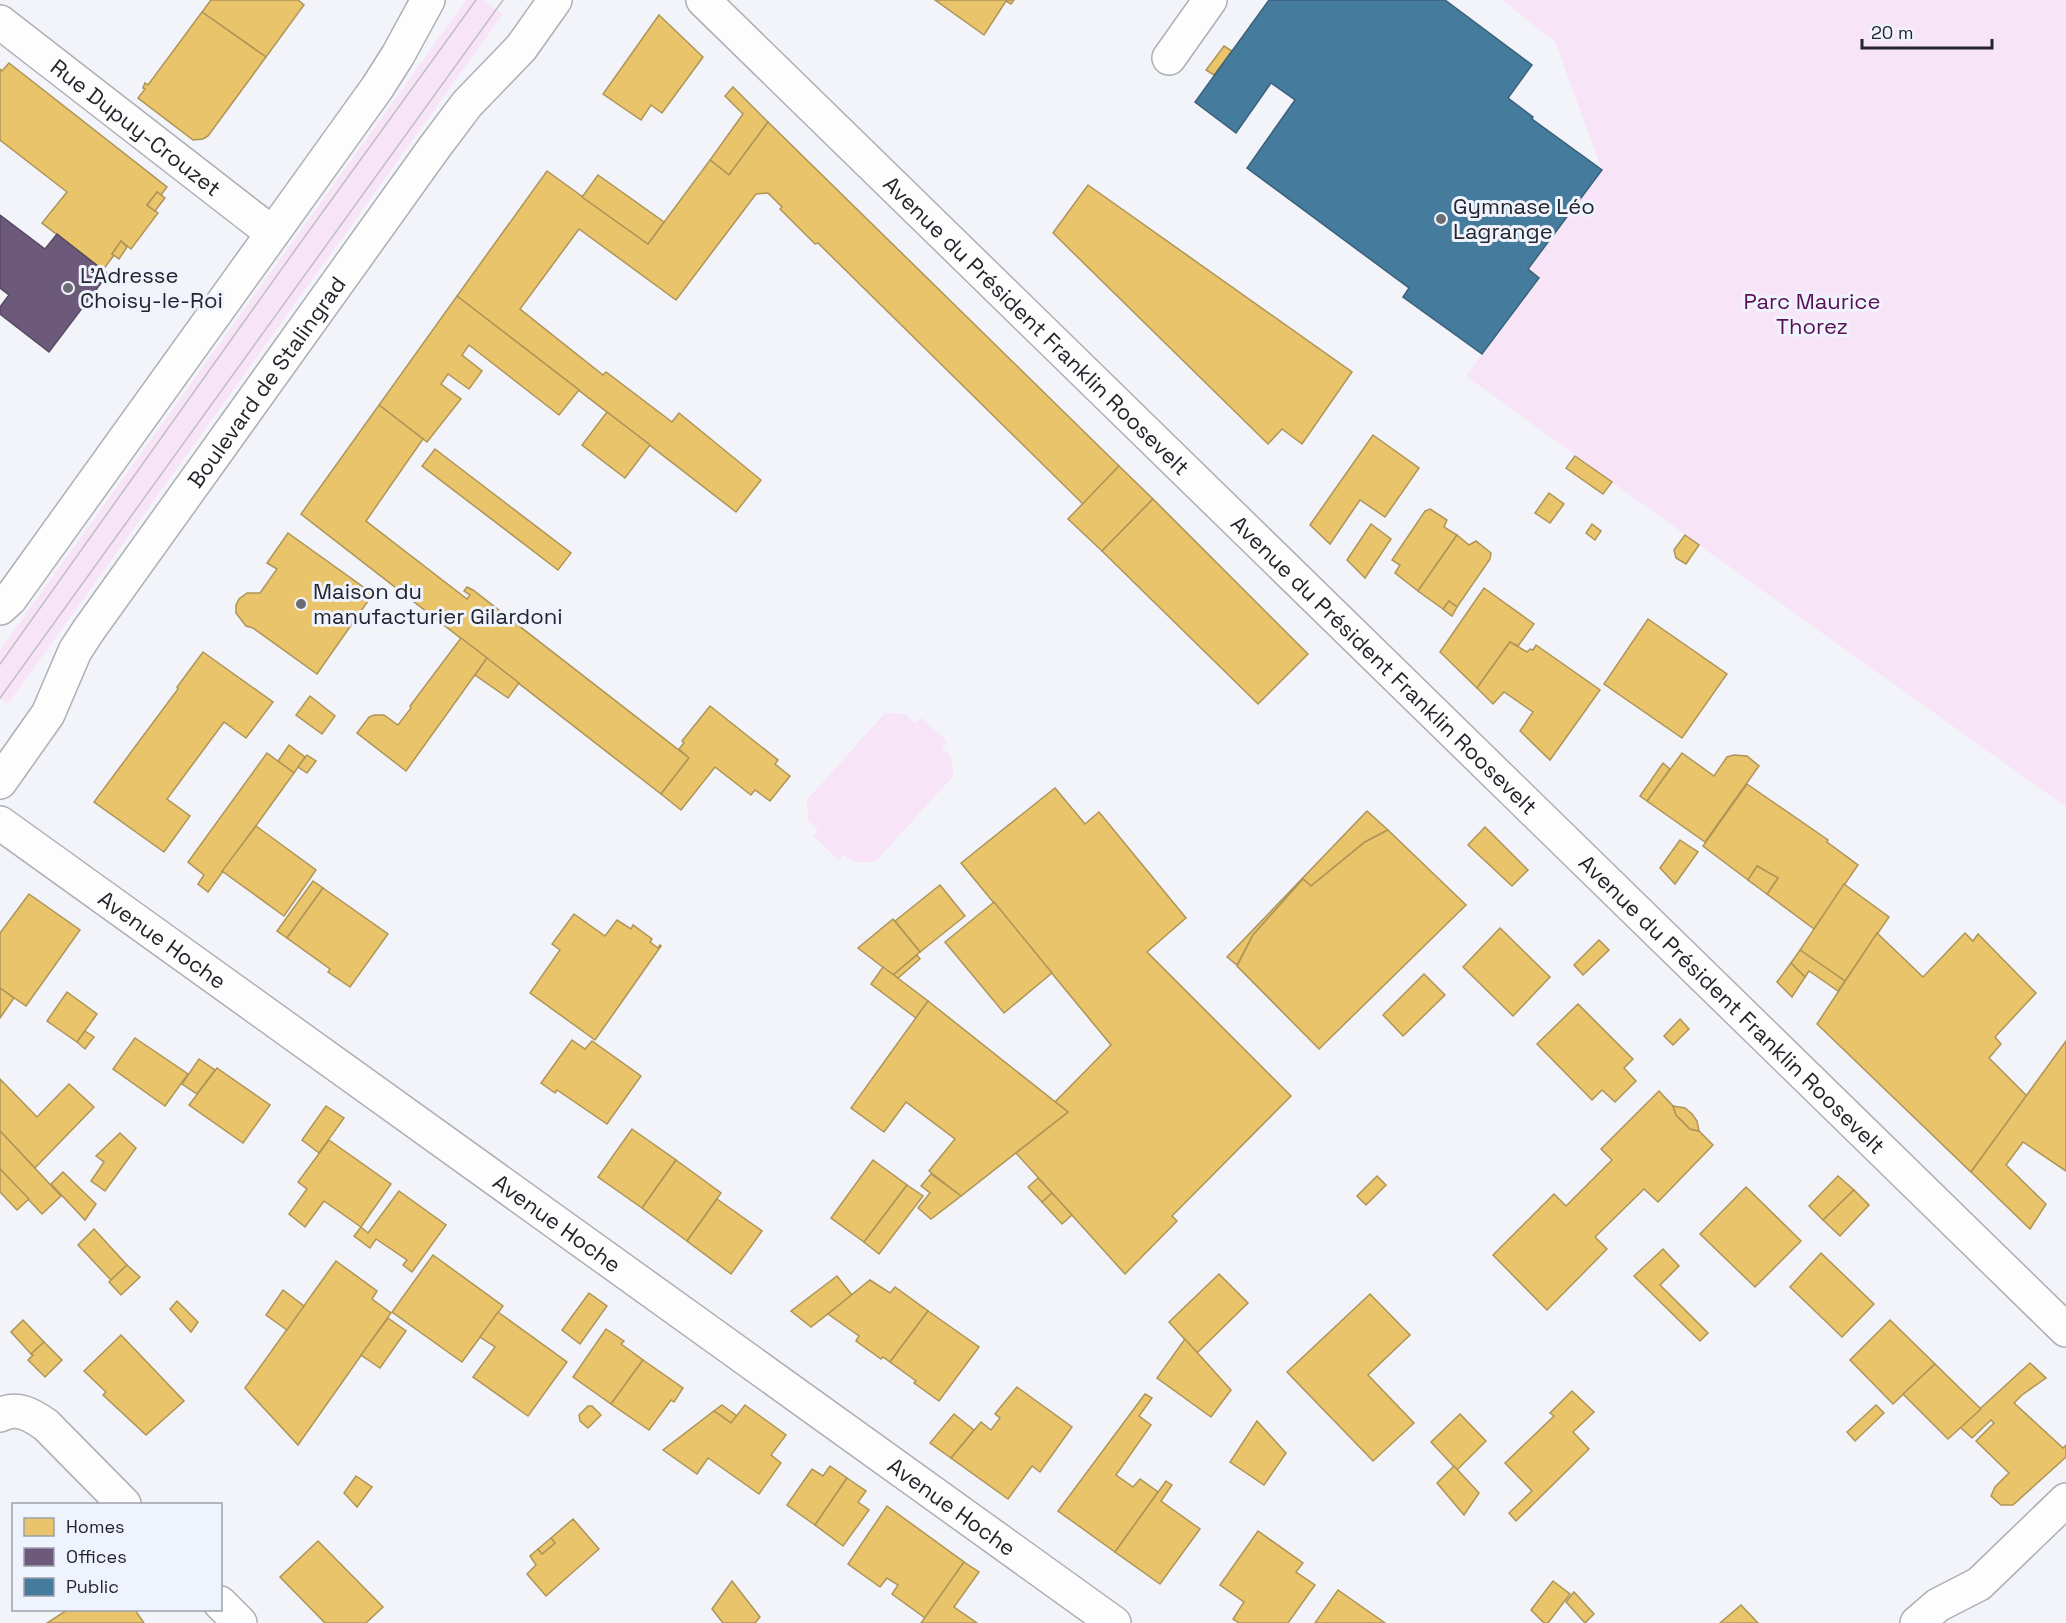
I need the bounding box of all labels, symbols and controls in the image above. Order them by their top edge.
scale bar [1862,12,1992,50]
text: 20 m [1871,21,1914,44]
street label: Rue Dupuy-Crouzet [45,53,227,202]
street label: Avenue du Président Franklin Roosevelt [878,170,1196,481]
place label: Gymnase Léo Lagrange [1453,192,1595,245]
marker: Gymnase Léo Lagrange [1434,212,1448,226]
place label: L'Adresse Choisy-le-Roi [80,261,223,314]
street label: Boulevard de Stalingrad [181,271,352,493]
marker: L'Adresse Choisy-le-Roi [61,281,75,295]
park label: Parc Maurice Thorez [1743,287,1881,340]
street label: Avenue du Président Franklin Roosevelt [1225,509,1543,821]
place label: Maison du manufacturier Gilardoni [313,577,563,630]
marker: Maison du manufacturier Gilardoni [294,597,308,611]
street label: Avenue du Président Franklin Roosevelt [1573,849,1891,1160]
street label: Avenue Hoche [93,884,232,995]
street label: Avenue Hoche [488,1168,627,1279]
street label: Avenue Hoche [882,1451,1022,1562]
legend [12,1503,222,1611]
text: Homes [66,1515,125,1538]
text: Offices [66,1545,127,1568]
text: Public [66,1575,119,1598]

